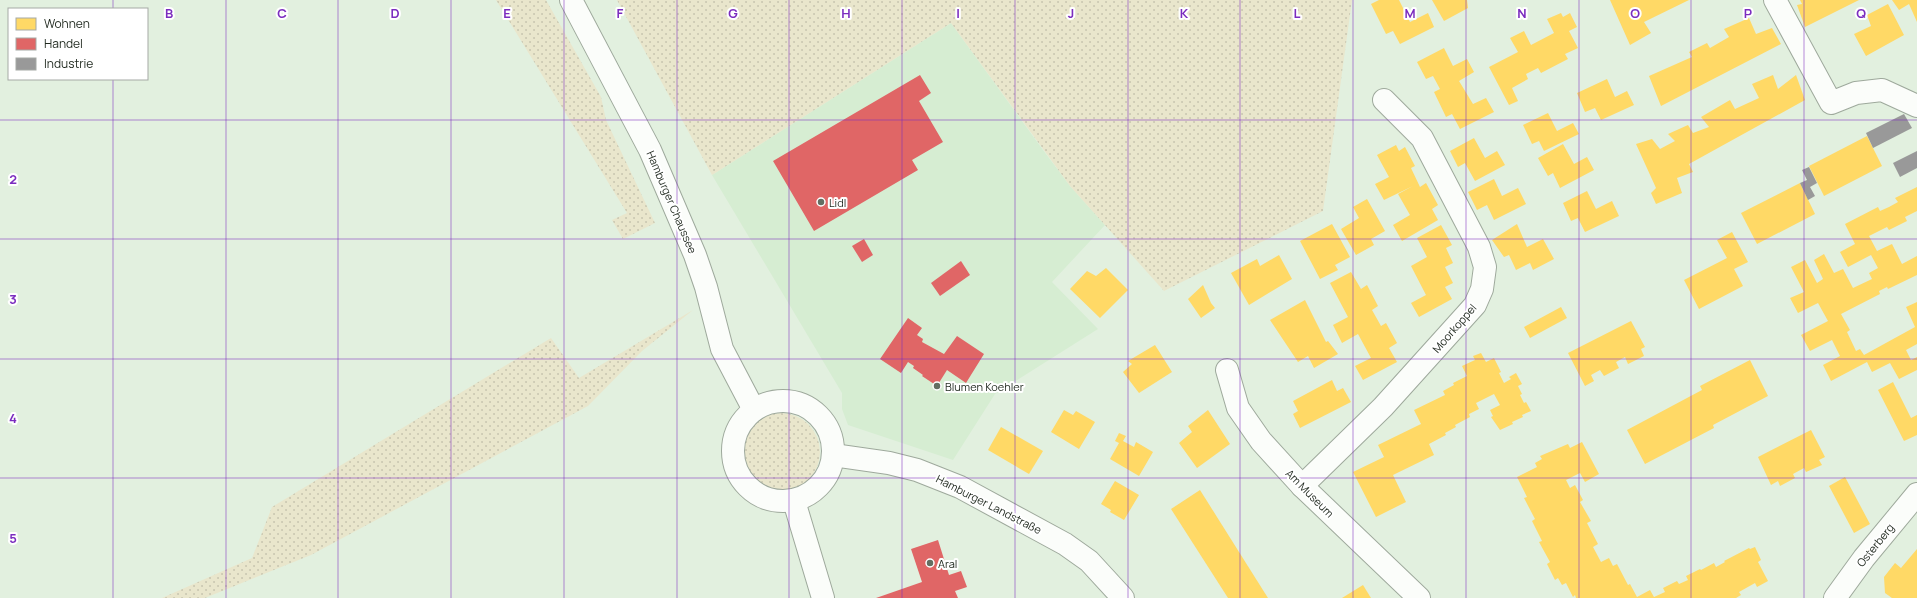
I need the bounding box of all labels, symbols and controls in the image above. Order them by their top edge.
text: B [165,4,173,22]
text: C [277,4,287,22]
text: D [390,4,400,22]
text: E [503,4,511,22]
text: F [617,4,624,22]
text: G [728,4,738,22]
text: H [841,4,851,22]
text: I [956,4,960,22]
text: J [1068,4,1074,22]
text: K [1180,4,1189,22]
text: L [1294,4,1301,22]
text: M [1404,4,1416,22]
text: N [1517,4,1527,22]
text: O [1630,4,1640,22]
text: P [1744,4,1752,22]
text: Q [1856,4,1866,22]
legend [8,8,148,80]
text: Wohnen [44,15,90,32]
text: Handel [44,35,83,52]
text: Industrie [44,55,93,72]
street label: Hamburger Chaussee [644,148,701,256]
text: 2 [9,170,17,188]
place label: Lidl [829,195,846,210]
marker: Lidl [816,197,826,207]
text: 3 [9,290,17,308]
street label: Moorkoppel [1429,300,1479,356]
place label: Blumen Koehler [945,379,1024,394]
marker: Blumen Koehler [932,381,942,391]
text: 4 [9,409,17,427]
street label: Am Museum [1283,466,1337,520]
street label: Hamburger Landstraße [934,471,1045,537]
street label: Osterberg [1853,520,1897,570]
text: 5 [9,529,17,547]
place label: Aral [938,556,957,571]
marker: Aral [925,558,935,568]

